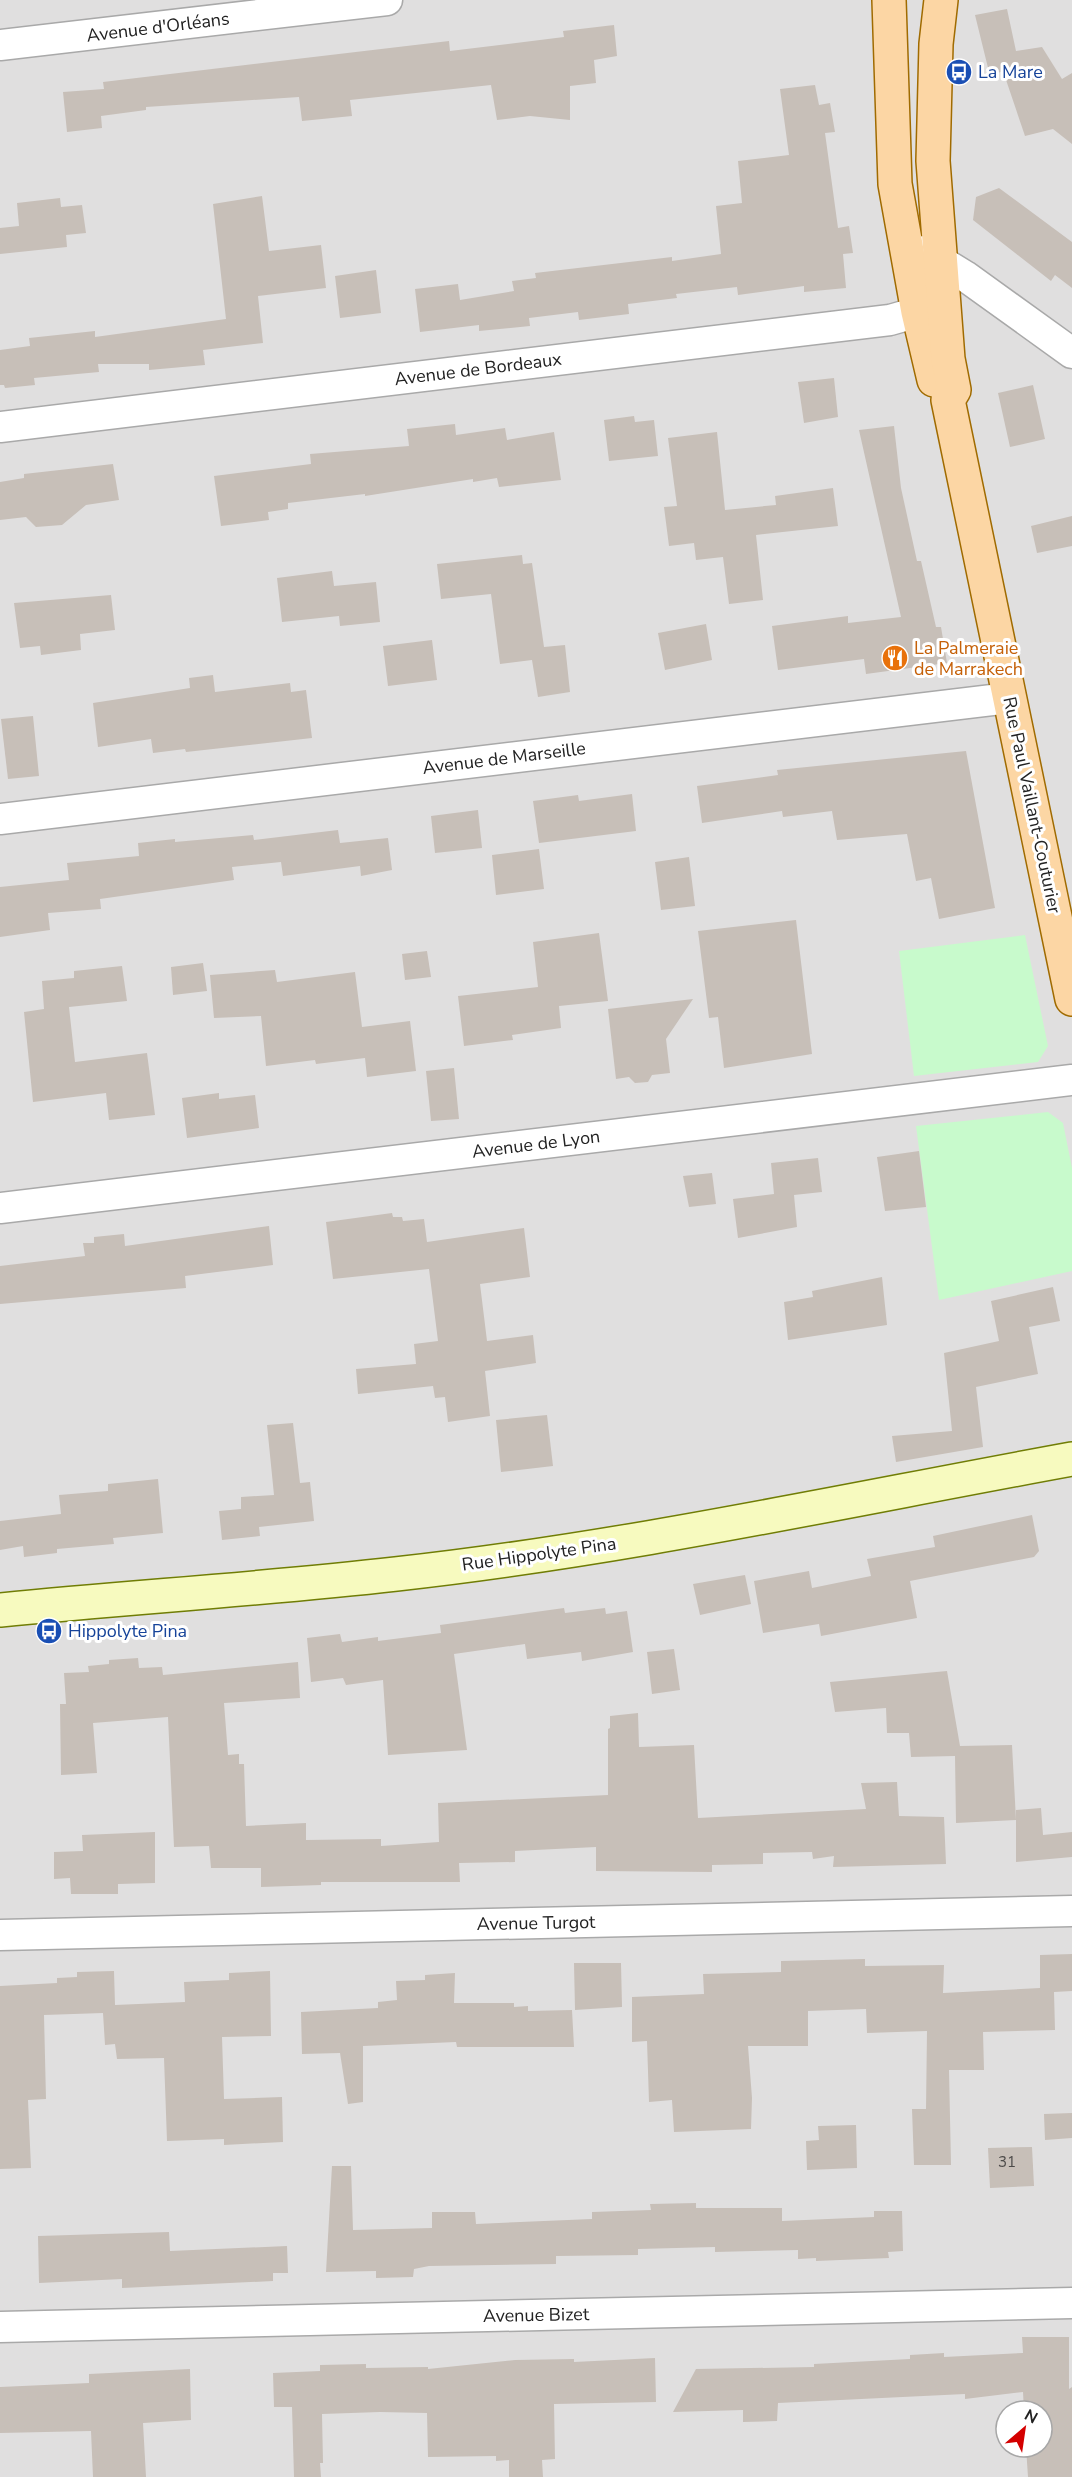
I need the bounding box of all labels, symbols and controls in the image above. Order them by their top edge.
street label: Avenue d'Orléans [85,6,231,48]
bus stop icon: La Mare [944,57,974,87]
place label: La Mare [978,60,1043,84]
street label: Avenue de Bordeaux [393,347,563,391]
place label: La Palmeraie de Marrakech [914,636,1023,681]
restaurant icon: La Palmeraie de Marrakech [880,643,910,673]
street label: Rue Paul Vaillant-Couturier [997,695,1067,916]
street label: Avenue de Marseille [421,736,587,780]
street label: Avenue de Lyon [471,1124,601,1164]
street label: Rue Hippolyte Pina [460,1531,618,1577]
bus stop icon: Hippolyte Pina [34,1616,64,1646]
place label: Hippolyte Pina [68,1619,187,1643]
street label: Avenue Turgot [476,1910,596,1936]
house number: 31 [998,2152,1016,2172]
street label: Avenue Bizet [483,2302,590,2328]
north arrow [994,2399,1054,2459]
text: N [1020,2404,1041,2429]

